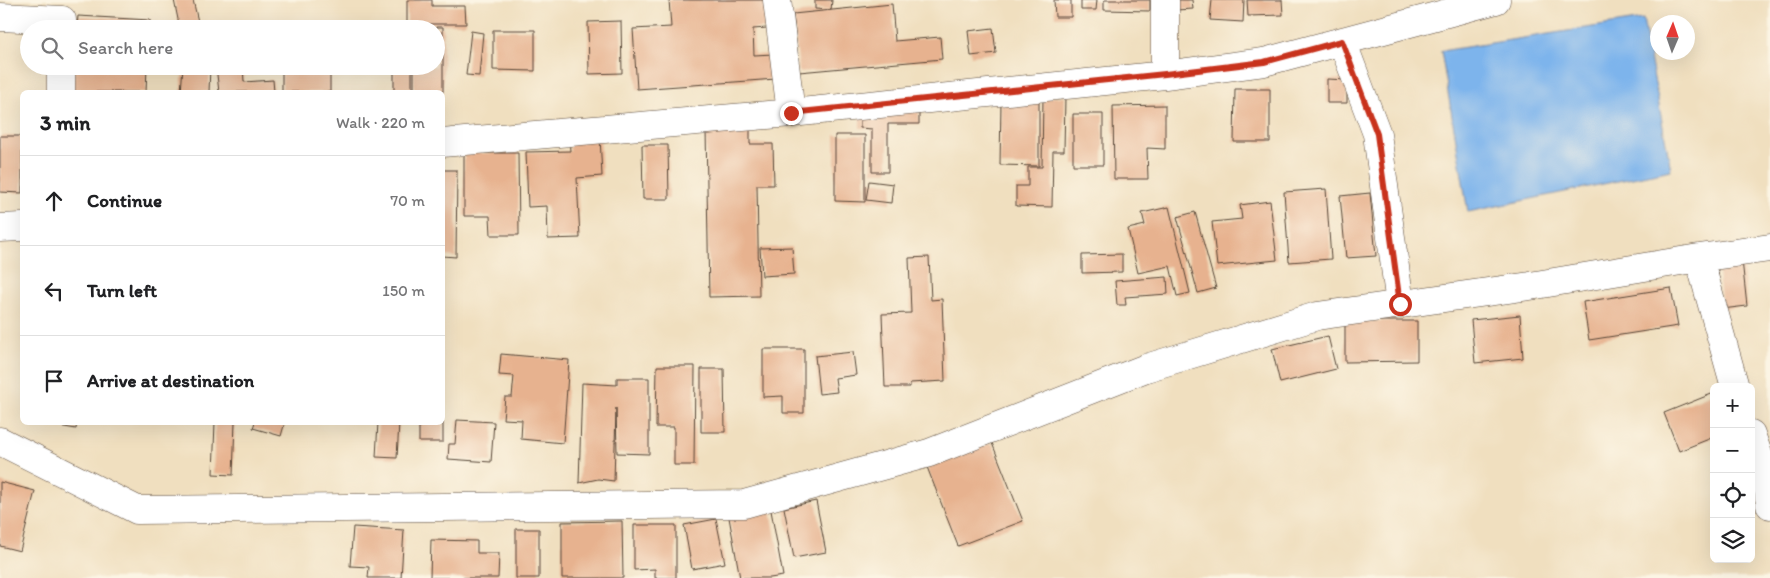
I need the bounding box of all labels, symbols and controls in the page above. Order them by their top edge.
north arrow [1650,15,1695,60]
search box [20,20,445,75]
icon: search [38,34,66,62]
text: Search here [78,36,173,59]
route end [780,102,803,125]
text: 3 min [40,110,90,135]
text: Walk · 220 m [336,113,425,132]
icon: ahead [40,187,68,215]
text: Continue [87,189,162,212]
text: 70 m [390,191,425,210]
icon: left [40,277,68,305]
text: Turn left [87,279,157,302]
text: 150 m [382,281,425,300]
route start [1389,293,1412,316]
icon: arrive [40,367,68,395]
text: Arrive at destination [87,369,254,392]
map controls [1710,383,1755,563]
button: + [1710,383,1755,428]
button: − [1710,428,1755,473]
button: locate [1710,473,1755,518]
button: layers [1710,518,1755,563]

